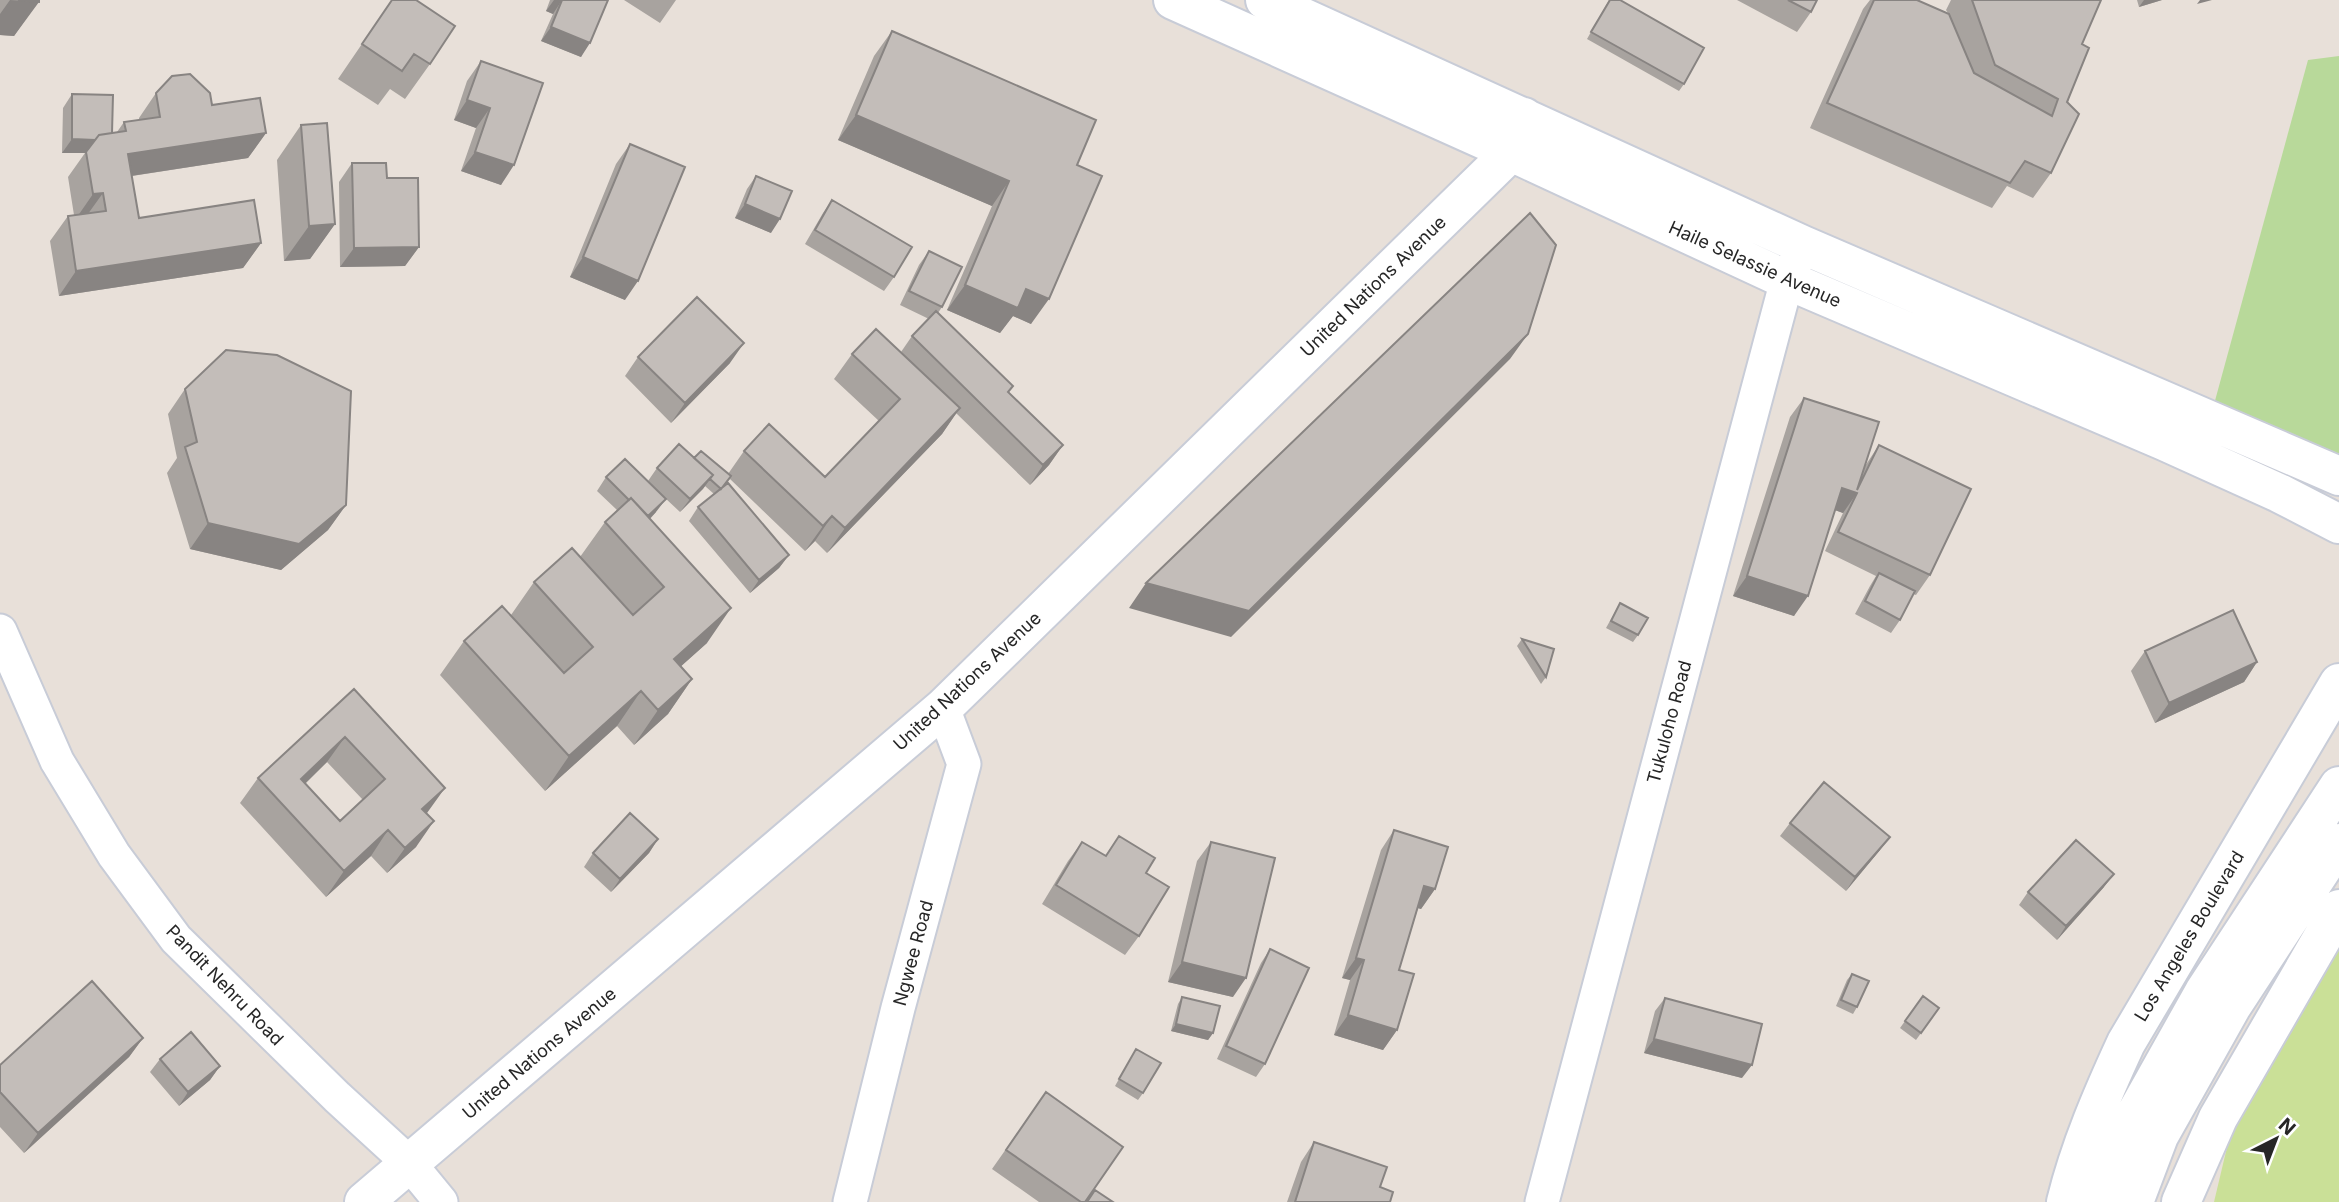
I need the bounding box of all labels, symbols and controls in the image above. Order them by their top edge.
street label: United Nations Avenue [1296,211,1450,361]
street label: Haile Selassie Avenue [1666,216,1844,312]
street label: United Nations Avenue [889,607,1045,755]
street label: Tukuloho Road [1642,658,1696,786]
street label: Los Angeles Boulevard [2130,847,2248,1025]
street label: Ngwee Road [889,898,937,1008]
street label: Pandit Nehru Road [162,920,288,1050]
street label: United Nations Avenue [458,983,620,1123]
north arrow [2241,1104,2311,1174]
text: N [2274,1113,2300,1140]

